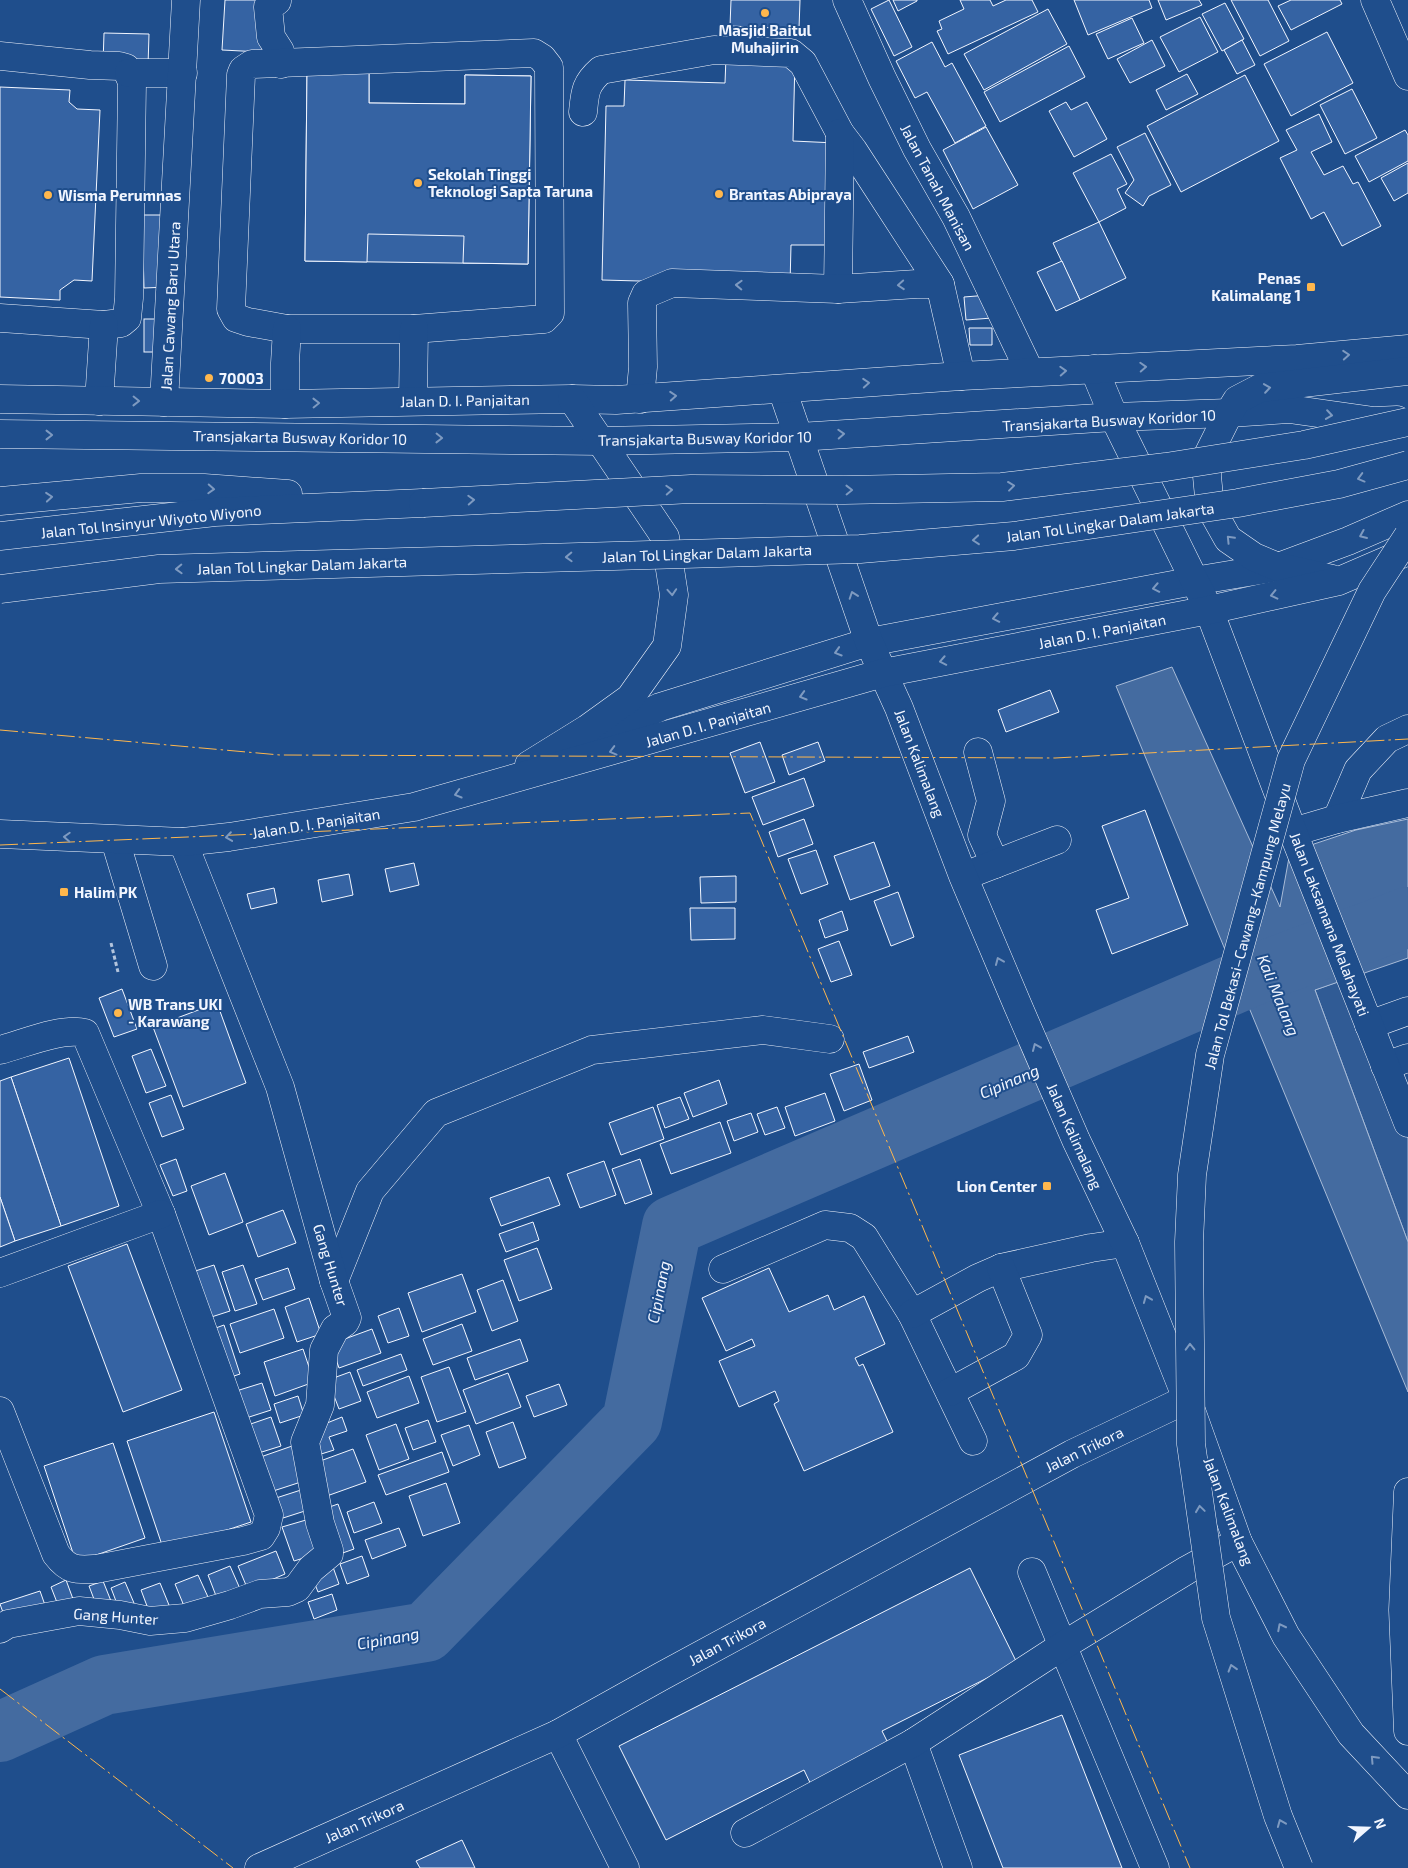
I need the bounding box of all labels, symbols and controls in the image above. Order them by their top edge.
marker: Masjid Baitul Muhajirin [759,7,771,19]
place label: Masjid Baitul Muhajirin [719,21,812,56]
street label: Jalan Tanah Manisan [897,121,979,253]
place label: Sekolah Tinggi Teknologi Sapta Taruna [428,165,593,200]
marker: Sekolah Tinggi Teknologi Sapta Taruna [412,177,424,189]
place label: Brantas Abipraya [729,185,852,204]
place label: Wisma Perumnas [58,186,182,204]
marker: Brantas Abipraya [713,188,725,200]
marker: Wisma Perumnas [42,189,54,201]
street label: Jalan Cawang Baru Utara [157,221,183,391]
place label: Penas Kalimalang 1 [1211,269,1301,304]
one-way arrow [897,279,905,290]
one-way arrow [735,280,743,291]
marker: Penas Kalimalang 1 [1305,281,1317,293]
one-way arrow [1342,350,1350,361]
one-way arrow [1139,361,1147,372]
one-way arrow [1059,365,1067,376]
place label: 70003 [219,369,264,387]
marker: 70003 [203,372,215,384]
one-way arrow [862,377,870,388]
one-way arrow [1264,383,1272,394]
street label: Jalan D. I. Panjaitan [400,390,530,411]
one-way arrow [669,391,677,402]
one-way arrow [132,396,140,406]
one-way arrow [312,398,320,408]
street label: Transjakarta Busway Koridor 10 [1002,405,1216,436]
one-way arrow [1326,409,1334,420]
street label: Transjakarta Busway Koridor 10 [193,426,407,449]
street label: Transjakarta Busway Koridor 10 [598,427,812,450]
one-way arrow [45,429,53,440]
one-way arrow [838,429,846,440]
one-way arrow [435,433,443,444]
one-way arrow [1356,472,1365,483]
one-way arrow [1007,481,1015,492]
one-way arrow [207,483,215,494]
one-way arrow [665,485,673,496]
one-way arrow [845,485,853,495]
one-way arrow [45,491,53,502]
one-way arrow [468,495,476,506]
street label: Jalan Tol Lingkar Dalam Jakarta [1005,498,1215,546]
street label: Jalan Tol Insinyur Wiyoto Wiyono [40,500,262,542]
one-way arrow [1359,528,1368,539]
one-way arrow [972,534,980,545]
one-way arrow [1227,535,1236,544]
street label: Jalan Tol Lingkar Dalam Jakarta [602,540,812,566]
street label: Jalan Tol Lingkar Dalam Jakarta [197,552,407,578]
one-way arrow [565,552,572,562]
one-way arrow [175,563,183,574]
one-way arrow [1152,582,1160,593]
one-way arrow [667,588,678,596]
one-way arrow [1270,589,1278,600]
one-way arrow [848,592,858,600]
street label: Jalan D. I. Panjaitan [1037,610,1168,653]
one-way arrow [992,613,1001,623]
one-way arrow [834,646,842,656]
one-way arrow [939,656,948,666]
one-way arrow [799,691,808,701]
street label: Jalan D. I. Panjaitan [643,697,773,751]
street label: Jalan Kalimalang [891,706,949,820]
one-way arrow [610,746,618,756]
street label: Jalan Tol Bekasi–Cawang–Kampung Melayu [1200,781,1294,1071]
one-way arrow [454,789,462,799]
street label: Jalan D. I. Panjaitan [251,804,382,843]
street label: Jalan Laksamana Malahayati [1287,829,1373,1019]
one-way arrow [225,831,233,842]
one-way arrow [63,832,71,843]
place label: Halim PK [74,883,138,901]
marker: Halim PK [58,886,70,898]
water label: Kali Malang [1254,952,1304,1038]
one-way arrow [994,957,1005,966]
place label: WB Trans UKI - Karawang [128,995,222,1030]
marker: WB Trans UKI - Karawang [112,1007,124,1019]
one-way arrow [1031,1043,1042,1052]
water label: Cipinang [976,1060,1042,1102]
street label: Jalan Kalimalang [1043,1080,1107,1193]
place label: Lion Center [956,1177,1038,1195]
marker: Lion Center [1041,1180,1053,1192]
street label: Gang Hunter [310,1222,352,1308]
water label: Cipinang [643,1259,673,1325]
one-way arrow [1143,1295,1153,1304]
one-way arrow [1185,1343,1195,1350]
street label: Jalan Trikora [1042,1422,1126,1476]
street label: Jalan Kalimalang [1200,1454,1258,1568]
one-way arrow [1195,1505,1206,1513]
street label: Gang Hunter [73,1604,159,1628]
street label: Jalan Trikora [685,1613,769,1669]
water label: Cipinang [355,1623,421,1653]
one-way arrow [1277,1623,1287,1632]
one-way arrow [1227,1664,1237,1673]
one-way arrow [1371,1756,1380,1765]
street label: Jalan Trikora [322,1795,406,1847]
north arrow [1343,1803,1393,1853]
text: N [1371,1816,1390,1831]
one-way arrow [1277,1819,1287,1828]

